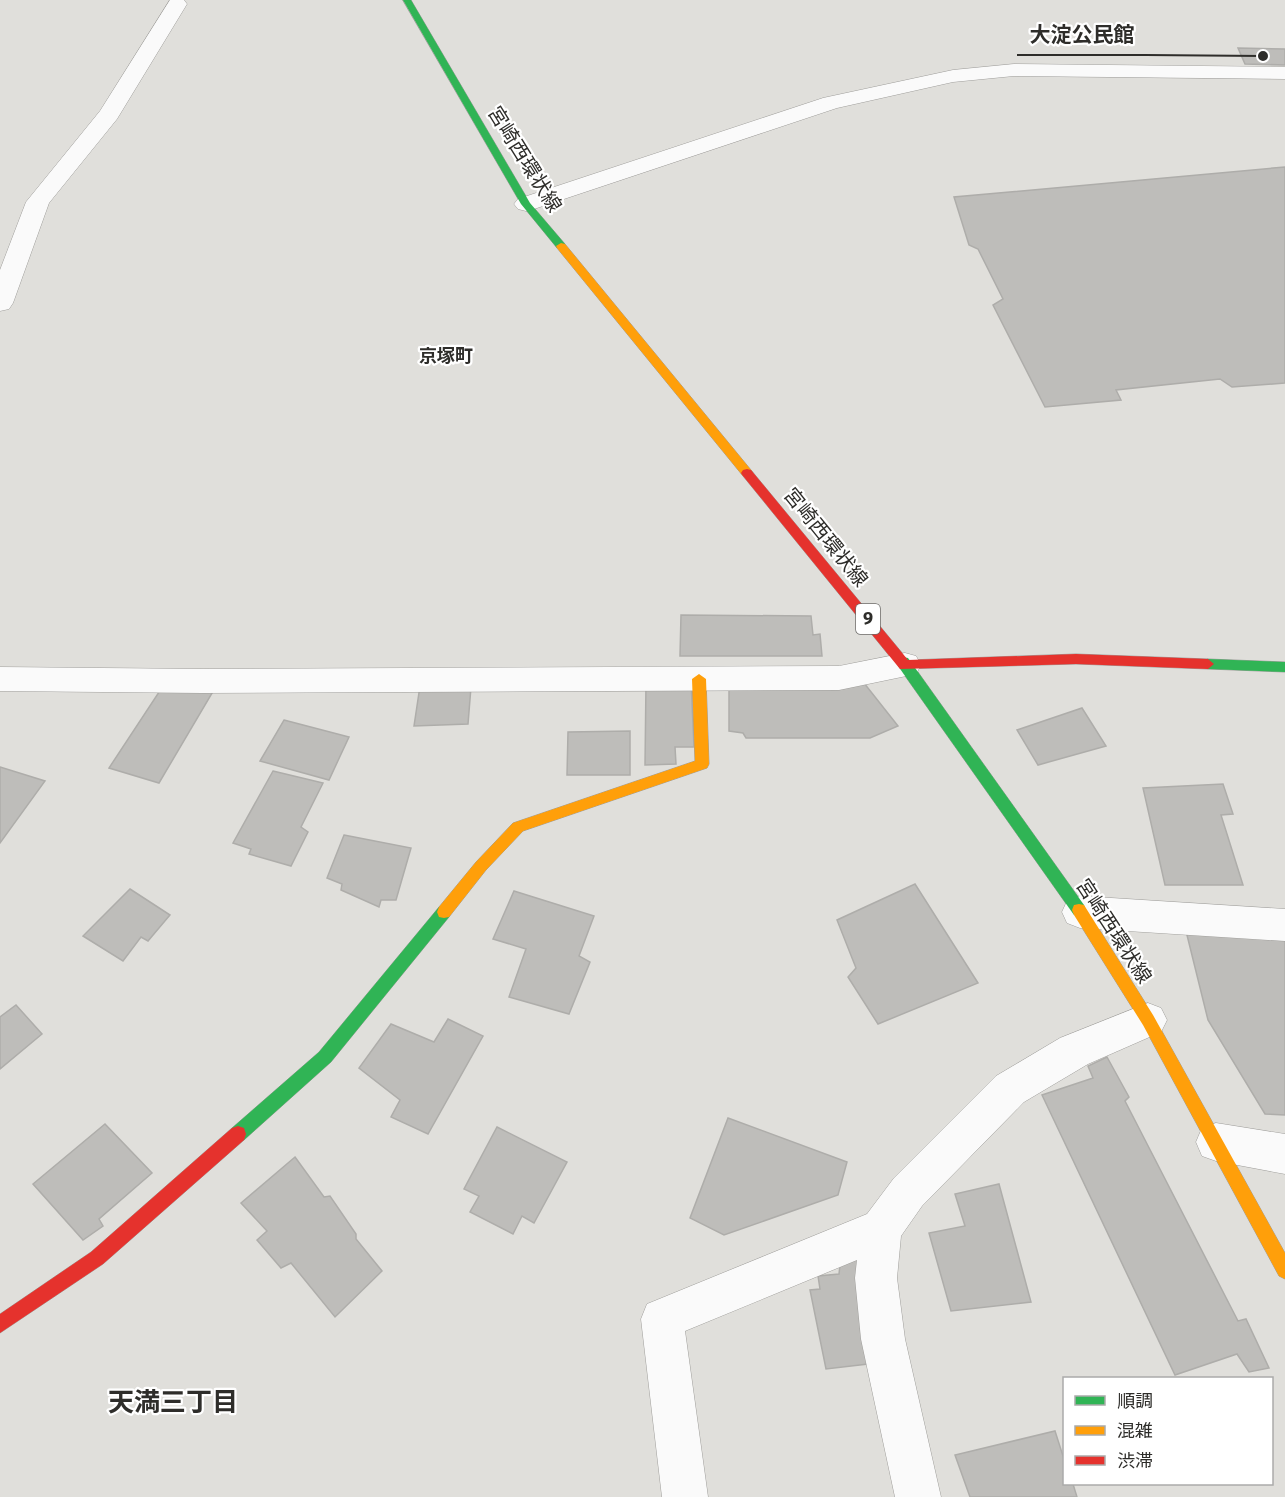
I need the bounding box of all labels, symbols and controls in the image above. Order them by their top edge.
callout: 大淀公民館 [1017,16,1146,55]
text: 大淀公民館 [1030,22,1135,48]
street label: 宮崎西環状線 [483,102,567,216]
district label: 京塚町 [419,345,473,367]
street label: 宮崎西環状線 [779,483,873,591]
road number: 9 [856,604,880,634]
street label: 宮崎西環状線 [1071,874,1157,988]
legend [1063,1377,1273,1485]
district label: 天満三丁目 [108,1387,238,1418]
text: 順調 [1117,1390,1153,1412]
text: 混雑 [1117,1420,1153,1442]
text: 渋滞 [1117,1450,1153,1472]

